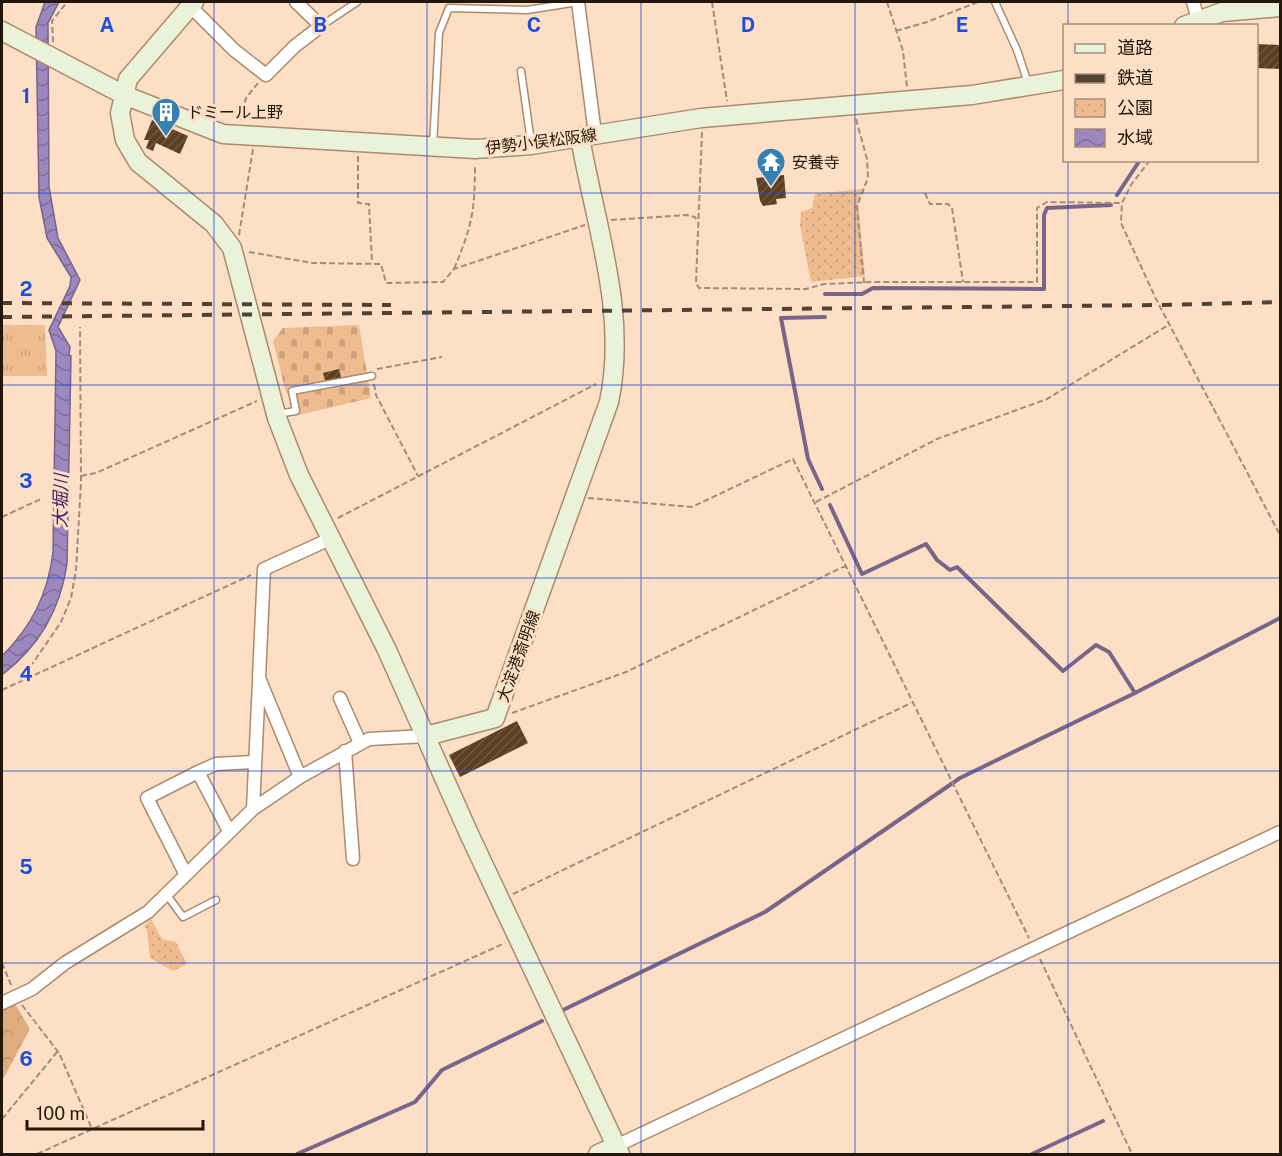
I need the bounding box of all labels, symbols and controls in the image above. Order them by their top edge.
text: A [100,13,114,37]
text: B [313,13,327,37]
text: C [527,13,541,37]
text: D [741,13,755,37]
text: E [956,13,968,37]
legend [1063,24,1258,162]
text: 道路 [1117,37,1153,58]
text: 鉄道 [1117,67,1153,88]
text: 1 [22,84,30,108]
building icon: ドミール上野 [150,96,182,138]
text: 公園 [1117,97,1153,118]
place label: ドミール上野 [187,103,283,122]
street label: 伊勢小俣松阪線 [484,125,598,158]
text: 水域 [1117,127,1153,148]
temple icon: 安養寺 [755,146,787,188]
place label: 安養寺 [792,153,840,172]
text: 2 [20,277,32,301]
text: 3 [19,469,33,493]
water label: 大堀川 [50,472,72,528]
street label: 大淀港斎明線 [493,608,544,705]
text: 4 [19,662,33,686]
text: 5 [19,855,33,879]
text: 6 [19,1047,33,1071]
scale bar [27,1093,202,1131]
text: 100 m [36,1103,85,1124]

